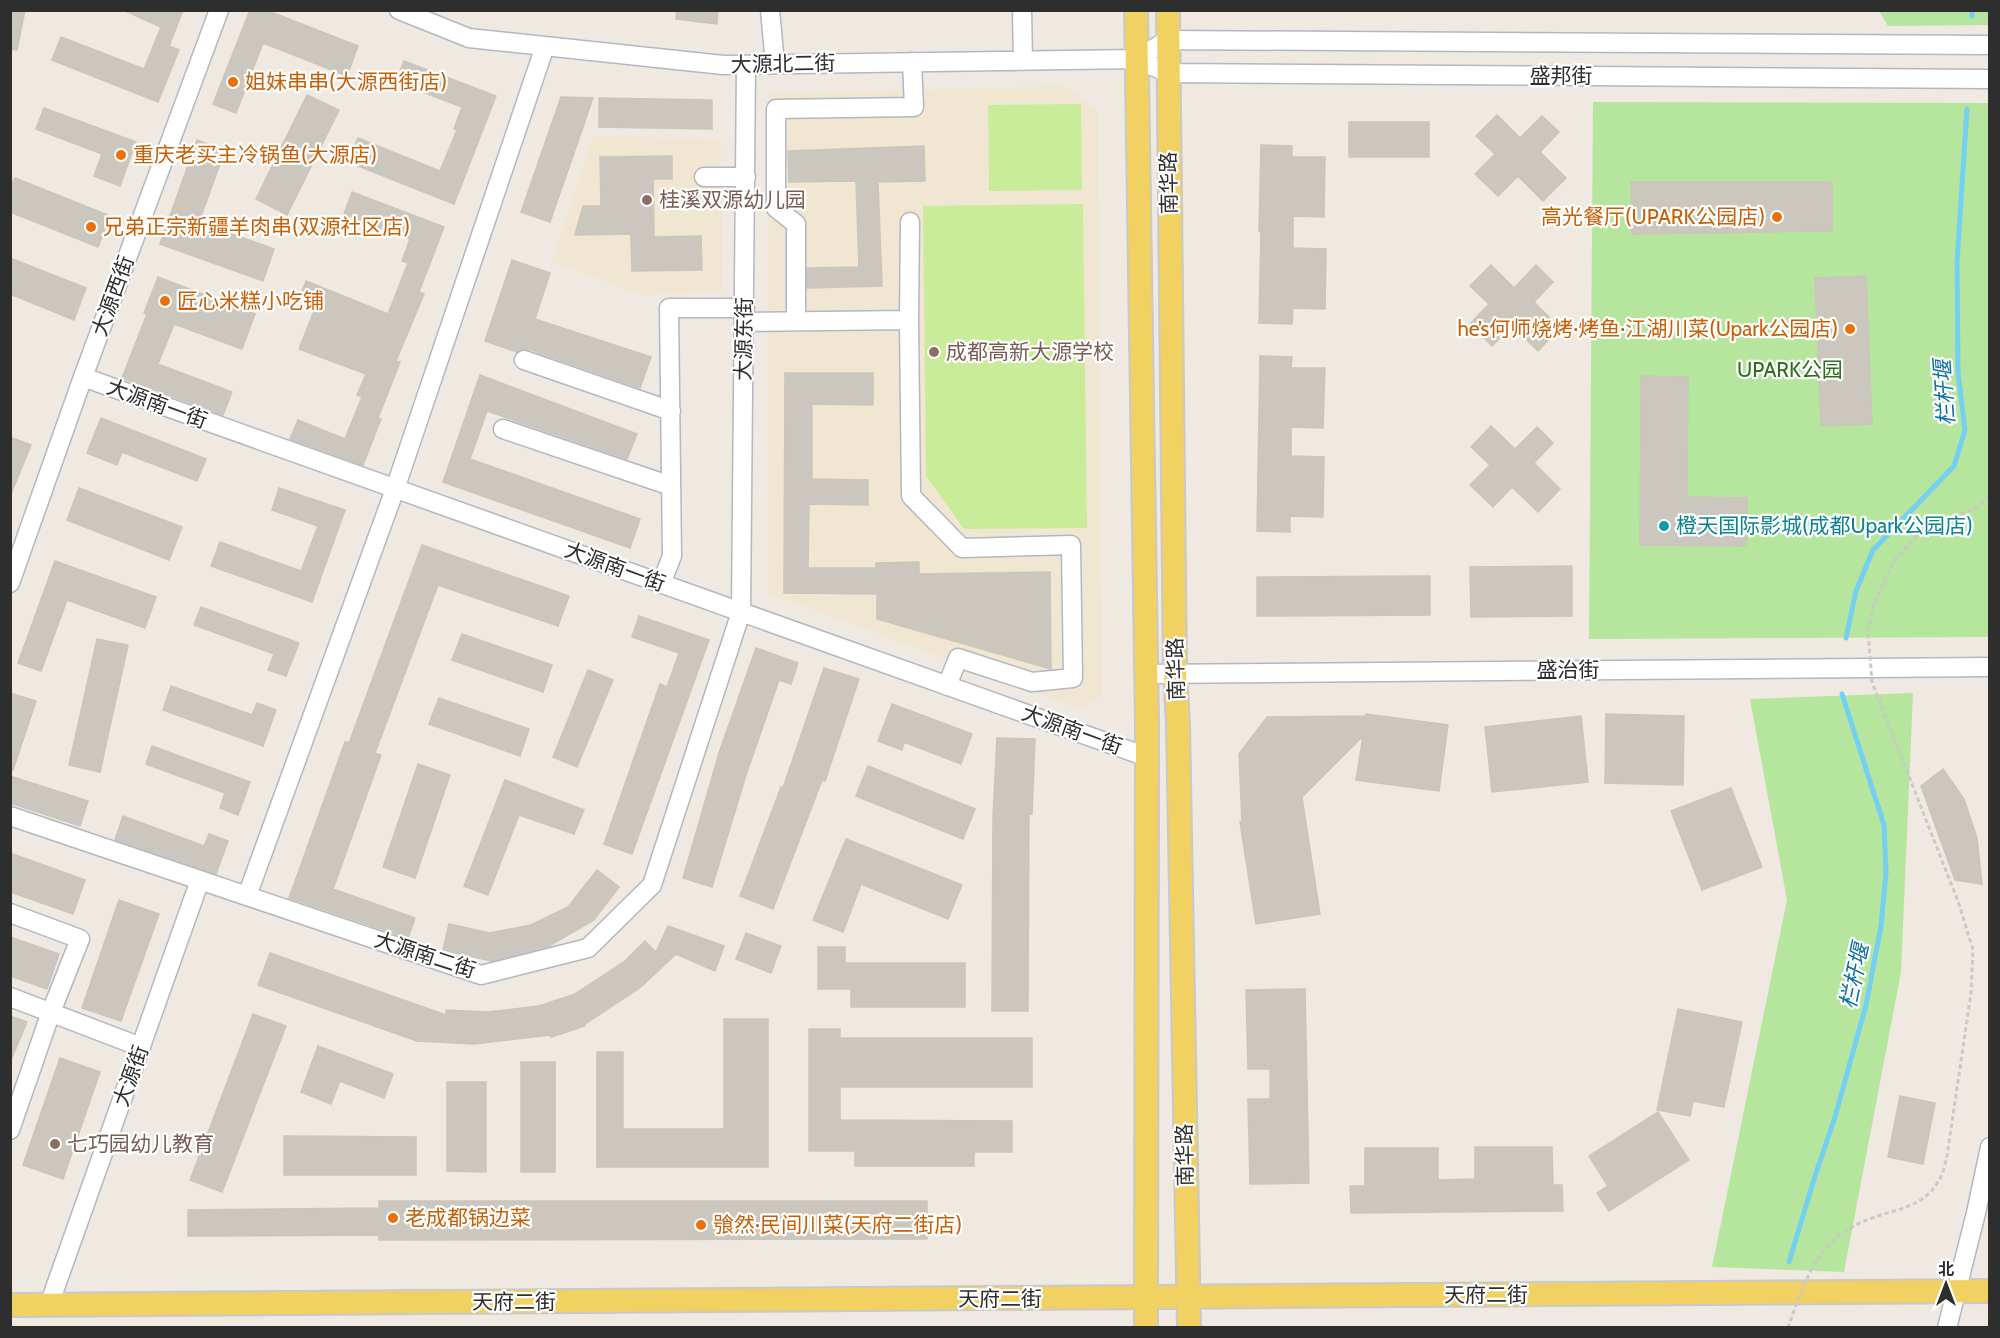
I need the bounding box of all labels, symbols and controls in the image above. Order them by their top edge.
street label: 大源北二街 [730,50,836,77]
street label: 盛邦街 [1530,63,1593,88]
place label: 姐妹串串(大源西街店) [245,69,447,94]
marker: 姐妹串串(大源西街店) [226,75,240,89]
place label: 重庆老买主冷锅鱼(大源店) [133,142,377,167]
marker: 重庆老买主冷锅鱼(大源店) [114,148,128,162]
street label: 南华路 [1155,151,1182,215]
place label: 桂溪双源幼儿园 [659,187,806,212]
marker: 桂溪双源幼儿园 [640,193,654,207]
place label: 高光餐厅(UPARK公园店) [1541,204,1765,229]
marker: 高光餐厅(UPARK公园店) [1770,210,1784,224]
place label: 兄弟正宗新疆羊肉串(双源社区店) [103,214,410,239]
marker: 兄弟正宗新疆羊肉串(双源社区店) [84,220,98,234]
street label: 大源西街 [86,252,139,340]
place label: 匠心米糕小吃铺 [177,288,324,313]
marker: 匠心米糕小吃铺 [158,294,172,308]
street label: 大源东街 [730,297,757,381]
place label: he’s何师烧烤·烤鱼·江湖川菜(Upark公园店) [1457,316,1838,341]
marker: he’s何师烧烤·烤鱼·江湖川菜(Upark公园店) [1843,322,1857,336]
place label: 成都高新大源学校 [946,339,1114,364]
marker: 成都高新大源学校 [927,345,941,359]
water label: 栏杆堰 [1928,355,1960,427]
park label: UPARK公园 [1737,357,1843,382]
street label: 大源南一街 [104,374,211,433]
place label: 橙天国际影城(成都Upark公园店) [1676,513,1973,538]
marker: 橙天国际影城(成都Upark公园店) [1657,519,1671,533]
street label: 大源南一街 [562,537,669,596]
street label: 南华路 [1162,637,1189,701]
street label: 盛治街 [1537,657,1600,682]
street label: 大源南一街 [1019,700,1126,759]
street label: 大源南二街 [371,926,479,983]
water label: 栏杆堰 [1834,937,1875,1011]
street label: 大源街 [108,1042,153,1110]
street label: 南华路 [1171,1123,1198,1187]
place label: 七巧园幼儿教育 [67,1131,214,1156]
marker: 七巧园幼儿教育 [48,1137,62,1151]
place label: 老成都锅边菜 [405,1205,531,1230]
marker: 老成都锅边菜 [386,1211,400,1225]
place label: 飸然·民间川菜(天府二街店) [713,1212,962,1237]
marker: 飸然·民间川菜(天府二街店) [694,1218,708,1232]
north arrow [1916,1254,1976,1314]
text: 北 [1938,1260,1954,1279]
street label: 天府二街 [1444,1282,1528,1307]
street label: 天府二街 [958,1286,1042,1311]
street label: 天府二街 [472,1289,556,1314]

